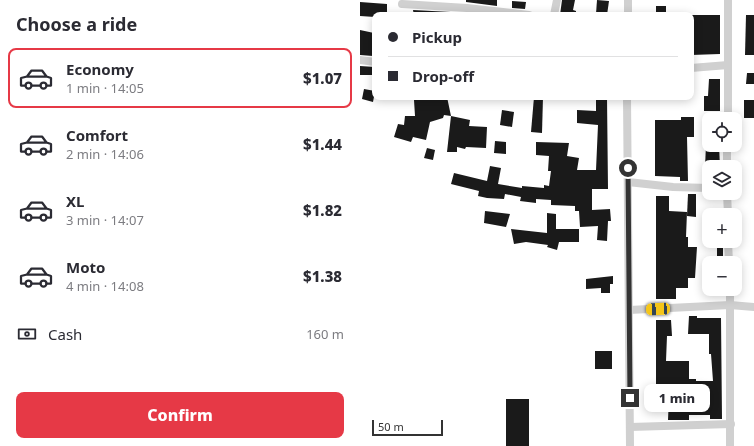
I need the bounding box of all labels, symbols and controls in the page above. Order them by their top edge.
text: Choose a ride [16,12,137,36]
text: Pickup [412,27,462,47]
text: Economy [66,59,134,79]
icon: car [18,60,54,96]
text: Drop-off [412,66,474,86]
text: $1.07 [303,68,342,88]
text: 1 min · 14:05 [66,79,144,97]
map controls [702,112,742,296]
button: locate [702,112,742,152]
text: Comfort [66,125,128,145]
icon: car [18,126,54,162]
text: $1.44 [303,134,342,154]
text: 2 min · 14:06 [66,145,144,163]
route start [619,159,637,177]
button: layers [702,160,742,200]
text: XL [66,191,84,211]
icon: car [18,192,54,228]
text: $1.82 [303,200,342,220]
button: + [702,208,742,248]
text: 3 min · 14:07 [66,211,144,229]
button: − [702,256,742,296]
text: Moto [66,257,105,277]
icon: car [18,258,54,294]
text: $1.38 [303,266,342,286]
text: 4 min · 14:08 [66,277,144,295]
car [646,302,670,316]
icon: cash [16,323,38,345]
text: Cash [48,324,82,344]
text: 160 m [306,325,344,343]
callout: 1 min [644,384,710,412]
route end [621,389,639,407]
text: 1 min [659,389,695,407]
button: Confirm [16,392,344,438]
scale bar [372,418,443,437]
text: 50 m [378,419,404,434]

